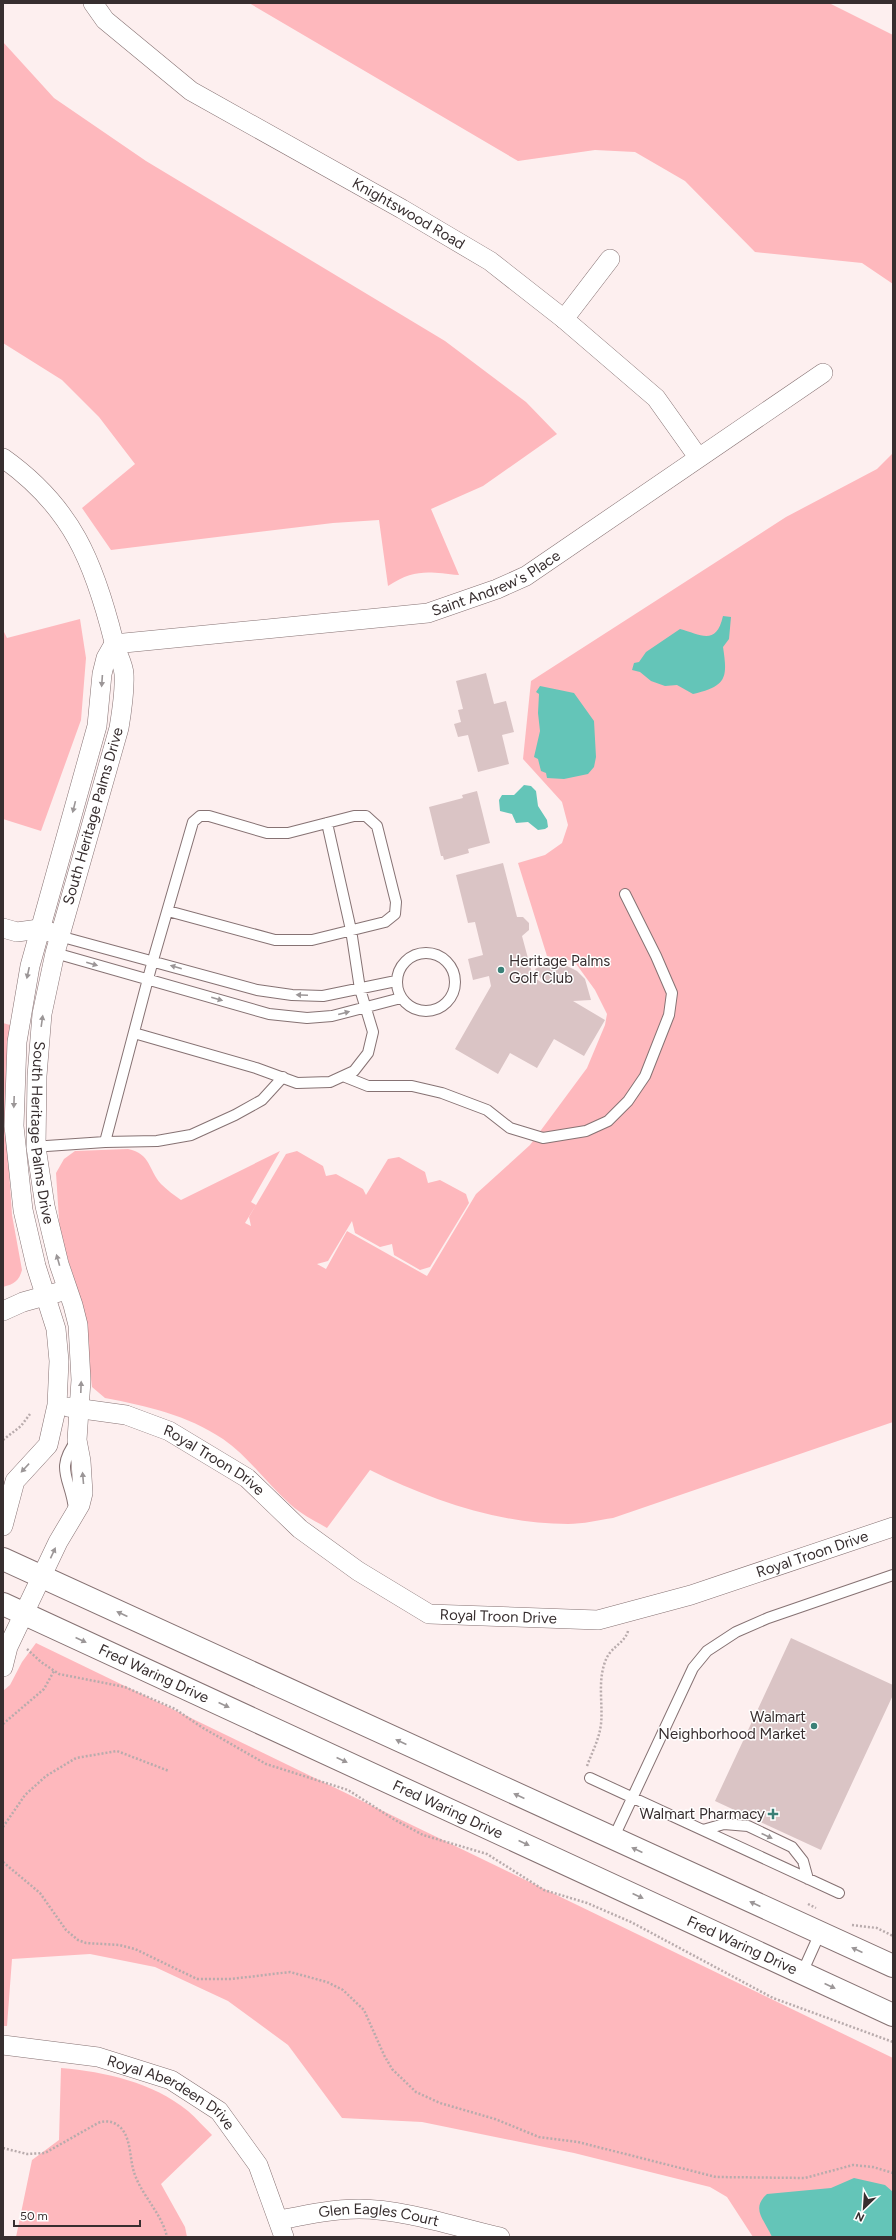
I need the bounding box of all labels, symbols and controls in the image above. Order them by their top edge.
street label: Knightswood Road [349,174,468,253]
street label: Saint Andrew's Place [429,546,564,620]
one-way arrow [99,675,106,687]
street label: South Heritage Palms Drive [59,725,127,907]
one-way arrow [71,801,77,814]
place label: Heritage Palms Golf Club [509,952,610,987]
one-way arrow [86,961,98,967]
one-way arrow [169,964,181,970]
marker: Heritage Palms Golf Club [496,965,506,975]
one-way arrow [25,967,31,979]
one-way arrow [295,992,308,998]
one-way arrow [212,996,224,1002]
one-way arrow [338,1009,351,1015]
one-way arrow [39,1015,45,1027]
street label: South Heritage Palms Drive [27,1041,58,1226]
one-way arrow [11,1096,18,1108]
one-way arrow [55,1254,61,1266]
one-way arrow [78,1380,84,1393]
street label: Royal Troon Drive [161,1421,268,1499]
one-way arrow [21,1464,30,1473]
one-way arrow [80,1472,86,1484]
street label: Royal Troon Drive [754,1527,871,1581]
one-way arrow [50,1547,56,1559]
street label: Royal Troon Drive [439,1605,557,1628]
one-way arrow [116,1611,128,1617]
one-way arrow [75,1637,87,1643]
street label: Fred Waring Drive [96,1640,212,1707]
one-way arrow [219,1703,231,1709]
place label: Walmart Neighborhood Market [658,1708,806,1743]
marker: Walmart Neighborhood Market [809,1721,819,1731]
one-way arrow [395,1739,406,1745]
one-way arrow [337,1757,348,1763]
street label: Fred Waring Drive [390,1776,506,1843]
one-way arrow [513,1793,525,1799]
place label: Walmart Pharmacy [639,1805,765,1823]
marker: Walmart Pharmacy [768,1809,778,1819]
one-way arrow [762,1833,774,1839]
one-way arrow [518,1840,530,1846]
one-way arrow [632,1847,643,1853]
one-way arrow [632,1893,643,1899]
one-way arrow [750,1901,761,1907]
street label: Fred Waring Drive [684,1912,800,1978]
one-way arrow [851,1946,863,1952]
one-way arrow [825,1983,836,1989]
street label: Royal Aberdeen Drive [105,2051,239,2133]
north arrow [844,2188,884,2228]
street label: Glen Eagles Court [317,2200,441,2230]
scale bar [14,2202,140,2228]
text: 50 m [20,2209,48,2223]
text: N [853,2209,867,2224]

